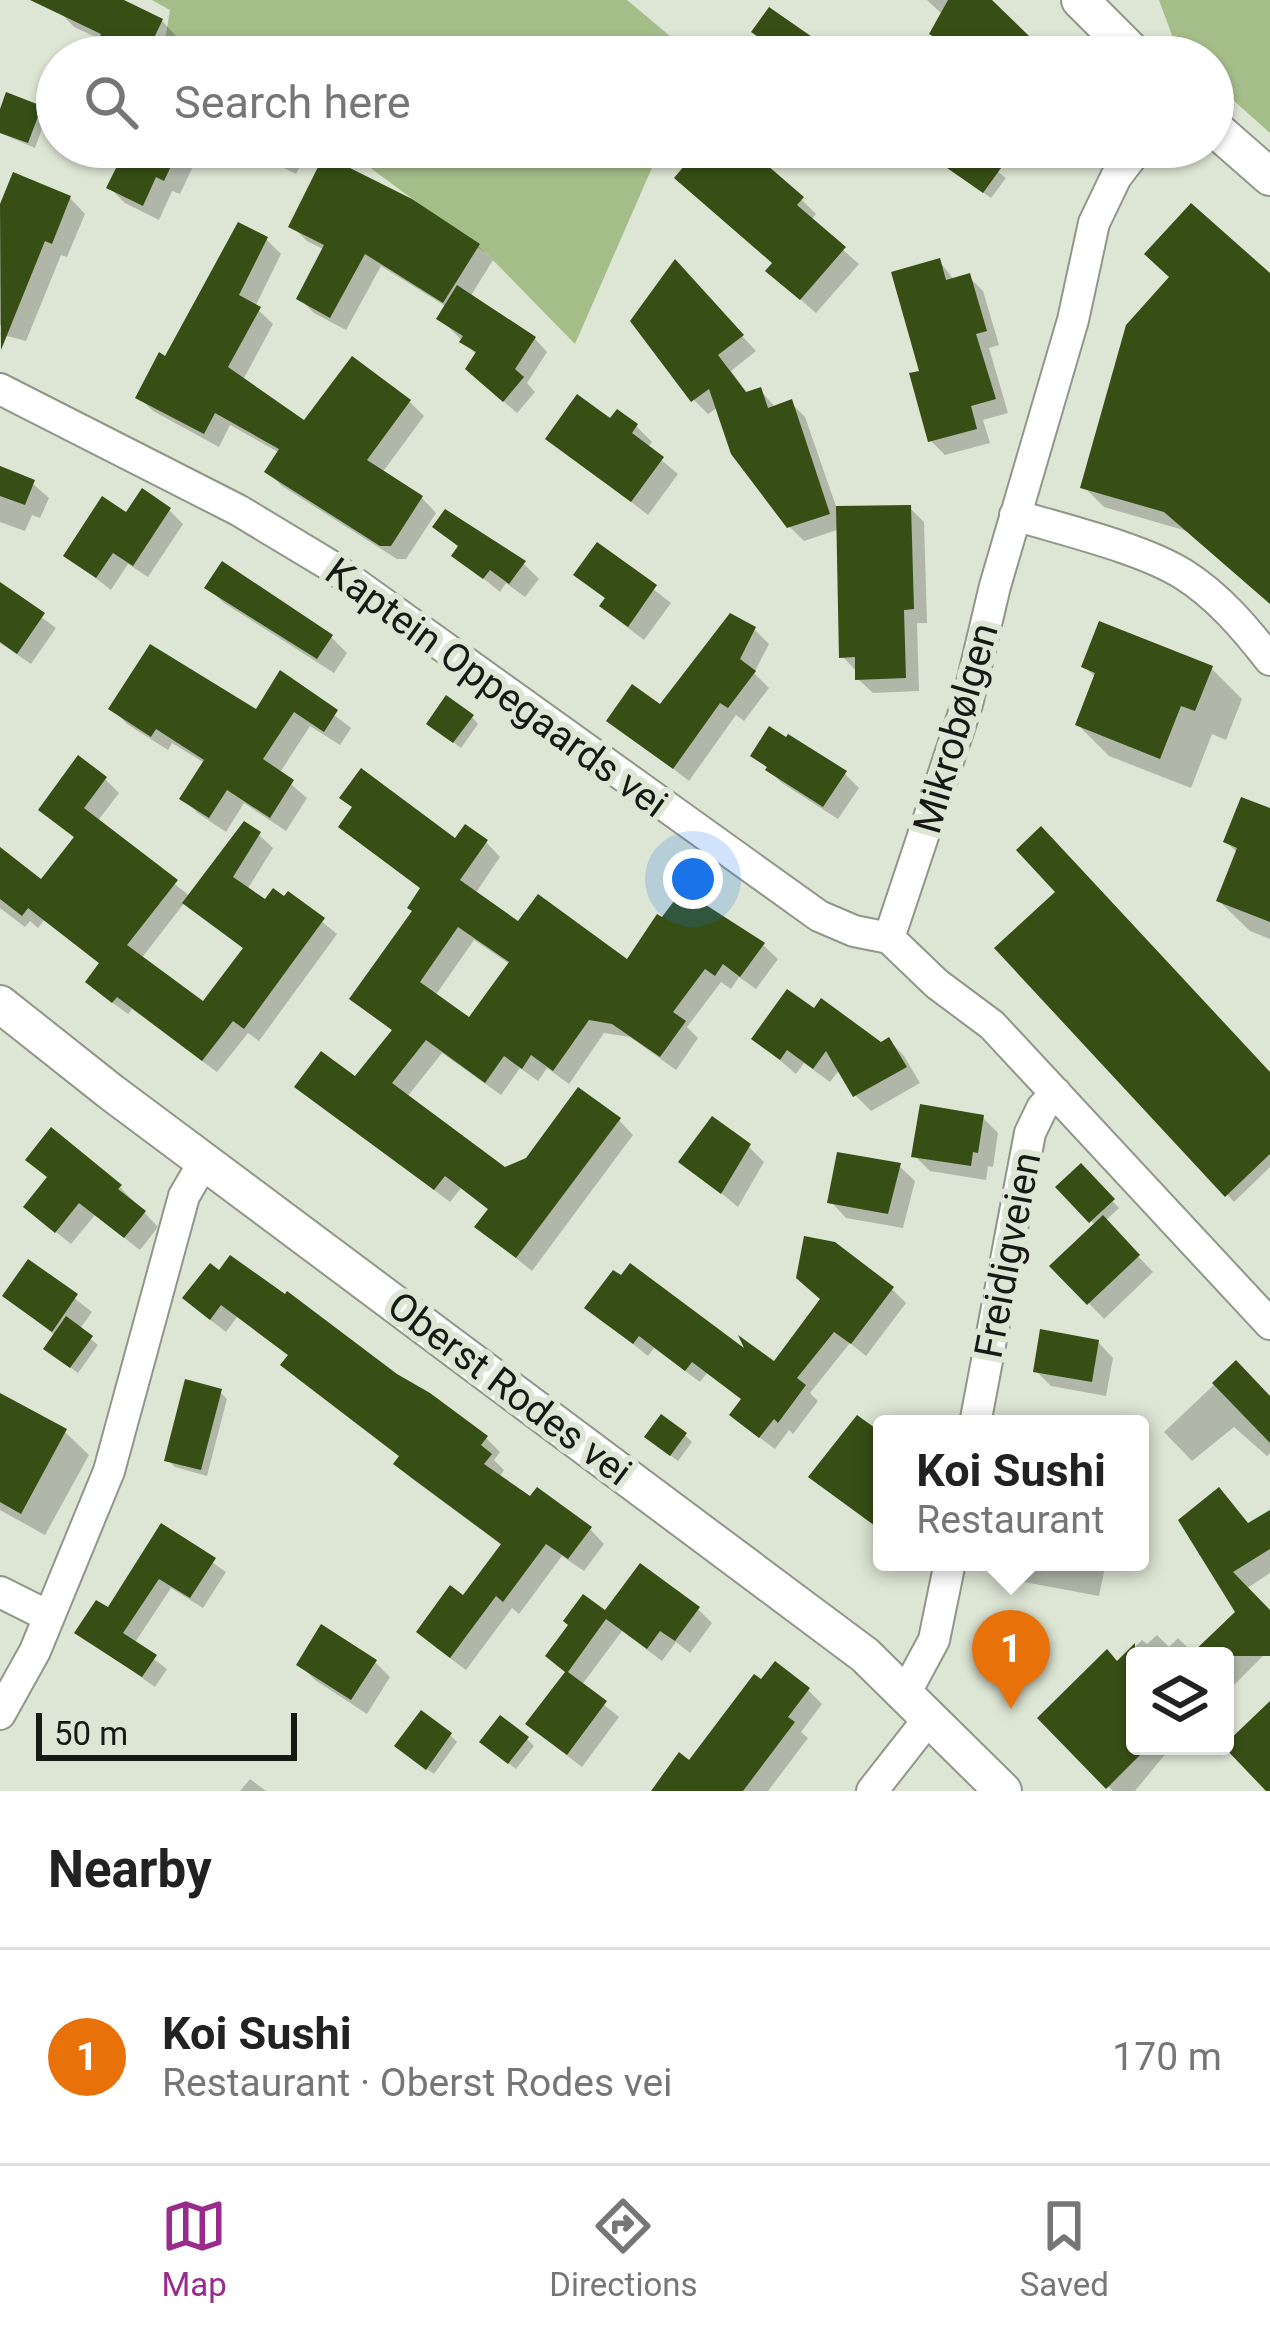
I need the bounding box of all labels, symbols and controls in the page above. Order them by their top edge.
search box [36,36,1234,168]
icon: search [78,69,144,135]
text: Search here [174,76,411,129]
street label: Kaptein Oppegaards vei [317,548,676,827]
street label: Mikrobølgen [904,618,1008,838]
your location [663,849,723,909]
street label: Freidigveien [966,1148,1050,1362]
street label: Oberst Rodes vei [379,1282,640,1495]
popup [873,1415,1149,1571]
text: Koi Sushi [916,1444,1106,1497]
text: Restaurant [916,1497,1104,1543]
pin: 1 [972,1610,1050,1709]
map controls [1126,1647,1234,1755]
button: layers [1126,1647,1234,1755]
scale bar [36,1707,297,1760]
text: 50 m [54,1714,128,1753]
text: Nearby [48,1840,212,1899]
text: Koi Sushi [162,2007,352,2060]
text: 1 [76,2034,98,2080]
text: 170 m [1112,2034,1222,2080]
text: Restaurant · Oberst Rodes vei [162,2060,673,2106]
tab: Map [161,2193,227,2304]
tab: Directions [549,2193,698,2304]
tab: Saved [1020,2193,1109,2304]

